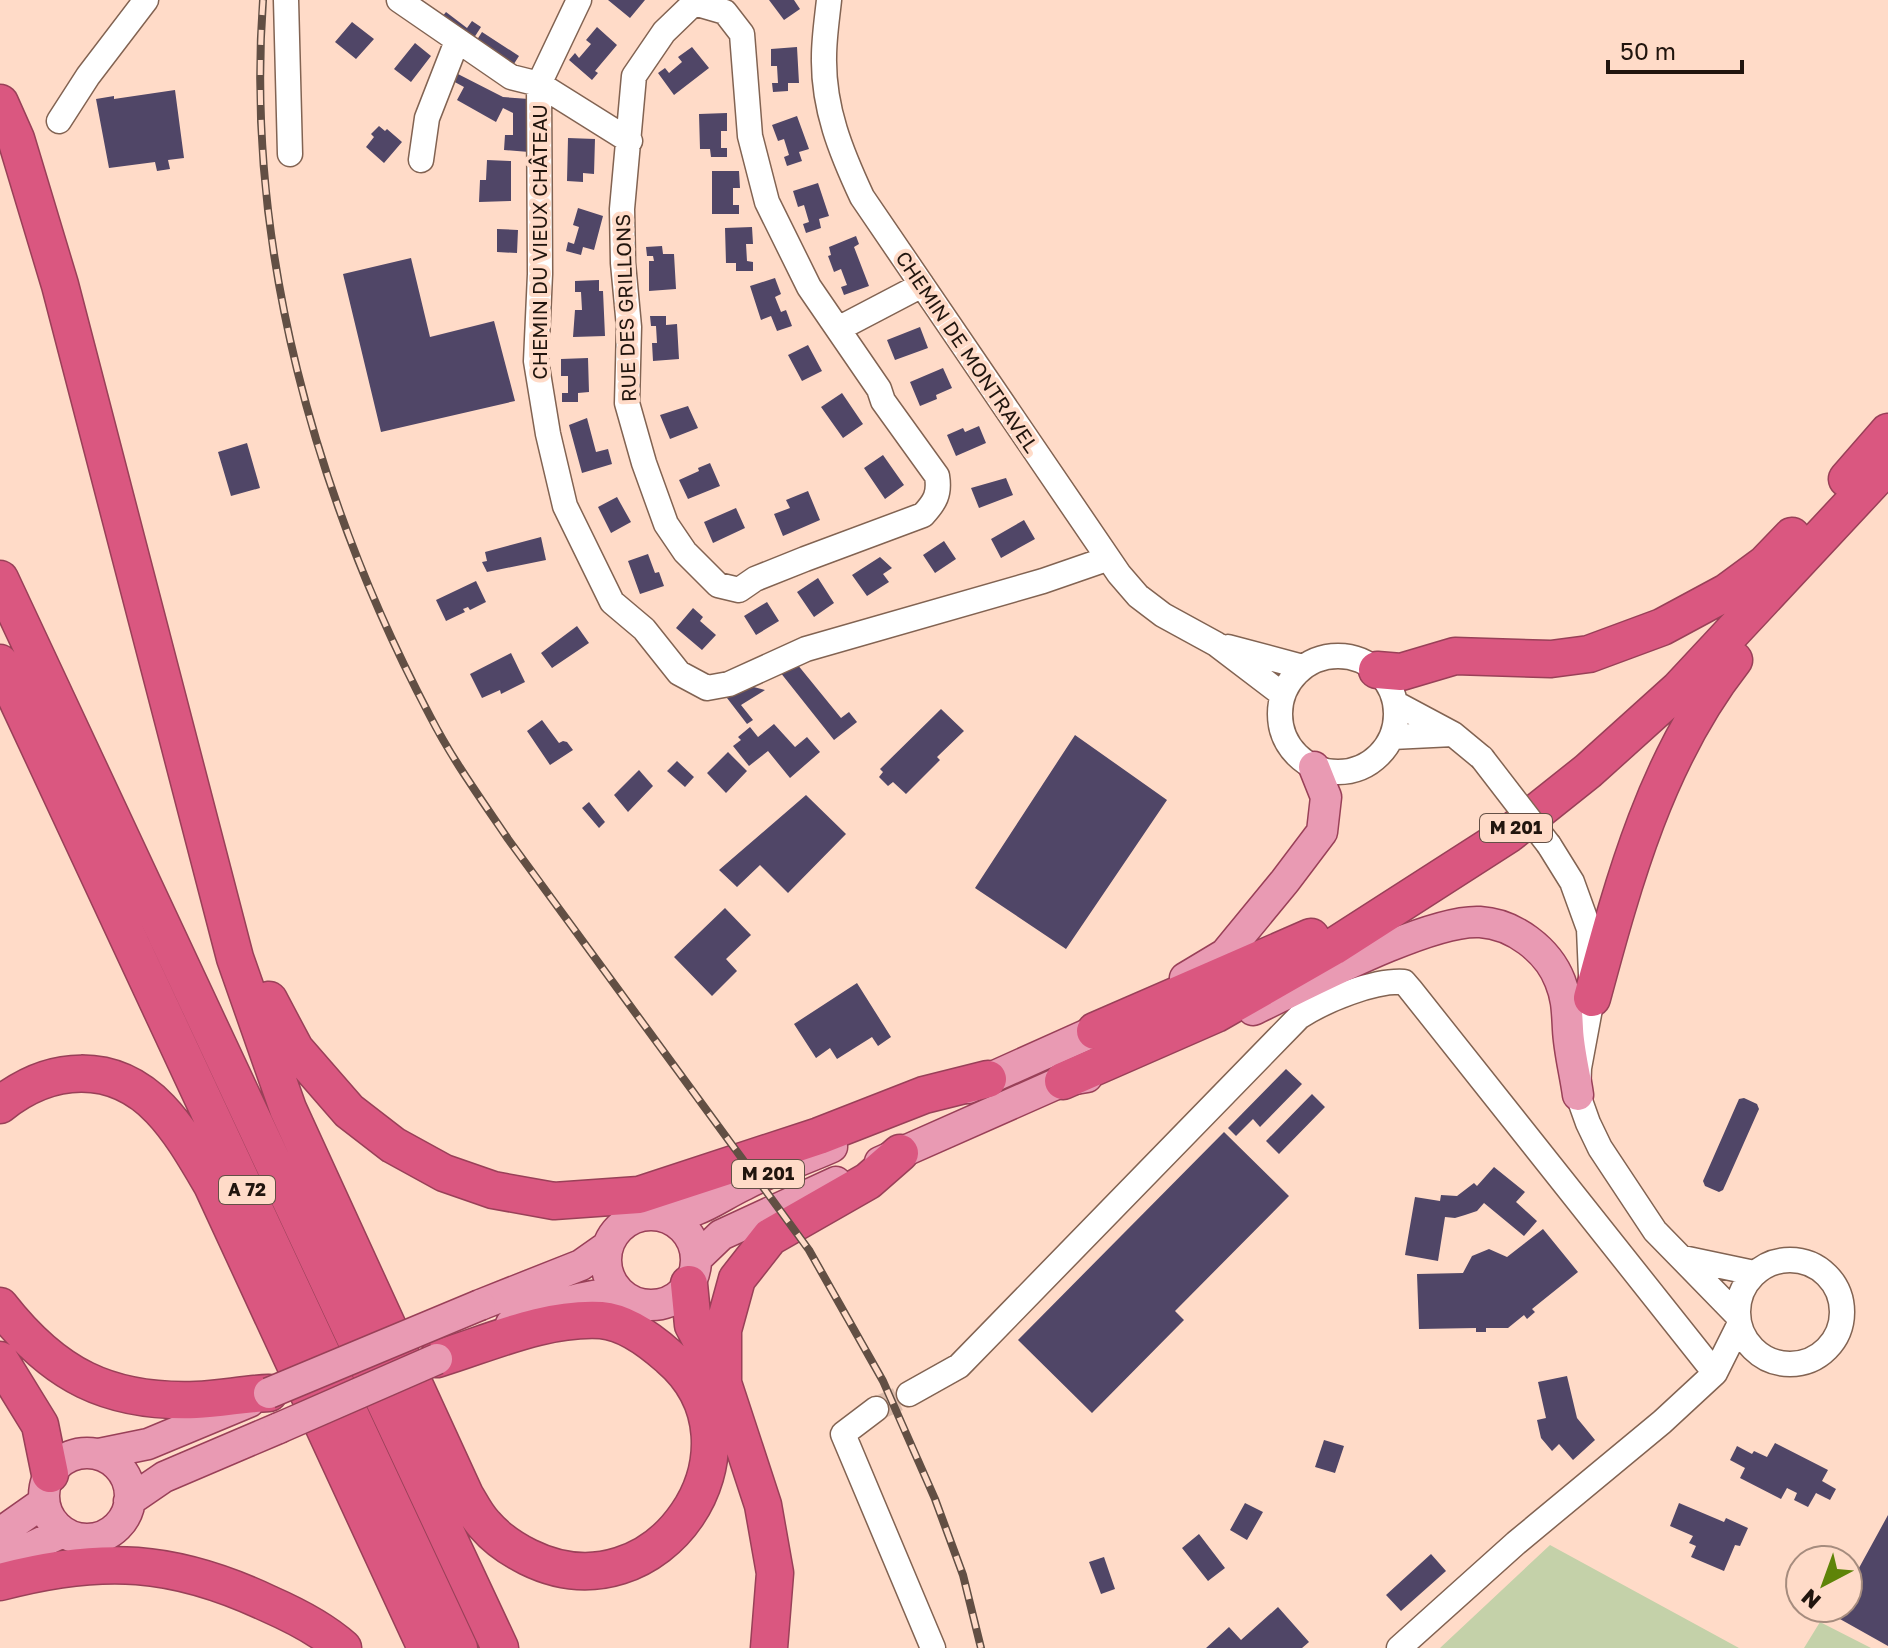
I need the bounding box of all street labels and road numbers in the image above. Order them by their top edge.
street label: CHEMIN DU VIEUX CHÂTEAU [527,104,551,380]
street label: RUE DES GRILLONS [610,214,640,402]
street label: CHEMIN DE MONTRAVEL [891,246,1044,457]
road number: M 201 [1480,814,1552,842]
road number: M 201 [732,1160,804,1188]
road number: A 72 [219,1176,275,1204]

